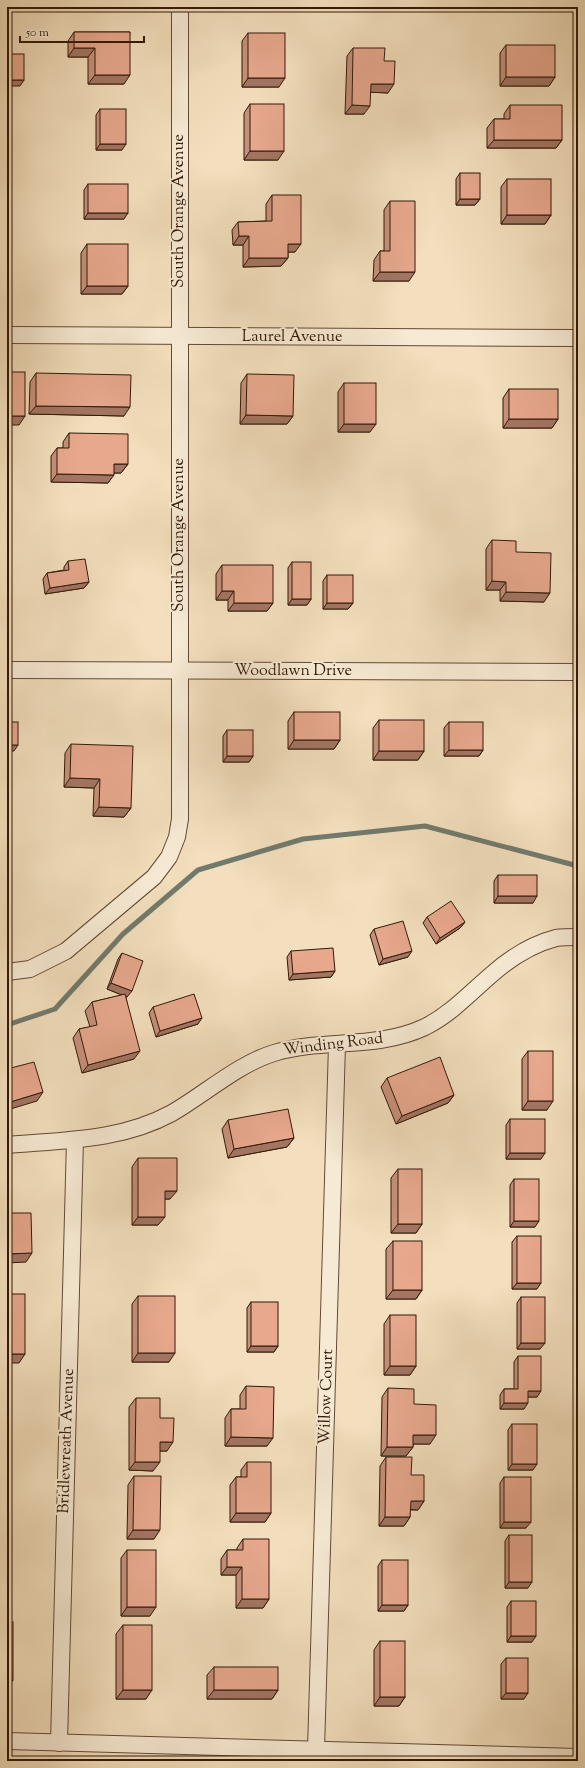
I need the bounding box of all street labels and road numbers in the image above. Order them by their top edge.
street label: South Orange Avenue [168,134,191,288]
street label: Laurel Avenue [242,326,342,349]
street label: South Orange Avenue [168,458,191,612]
street label: Woodlawn Drive [234,660,352,683]
street label: Winding Road [282,1027,384,1063]
street label: Willow Court [314,1348,340,1445]
street label: Bridlewreath Avenue [53,1368,81,1514]

